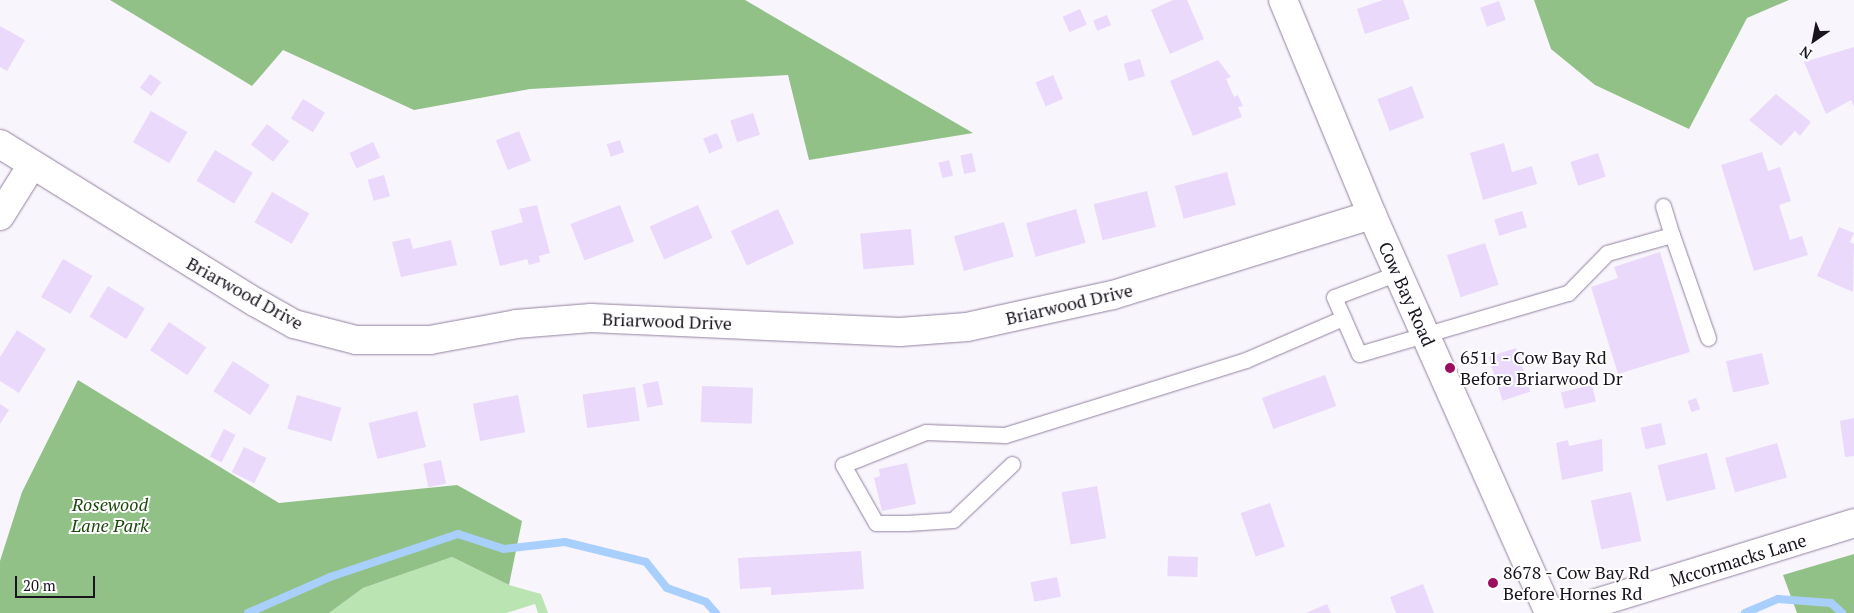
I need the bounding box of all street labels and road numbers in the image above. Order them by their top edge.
street label: Cow Bay Road [1374,238,1440,350]
street label: Briarwood Drive [183,252,307,334]
street label: Briarwood Drive [1003,279,1135,329]
street label: Briarwood Drive [602,308,732,334]
street label: Mccormacks Lane [1667,529,1809,591]

